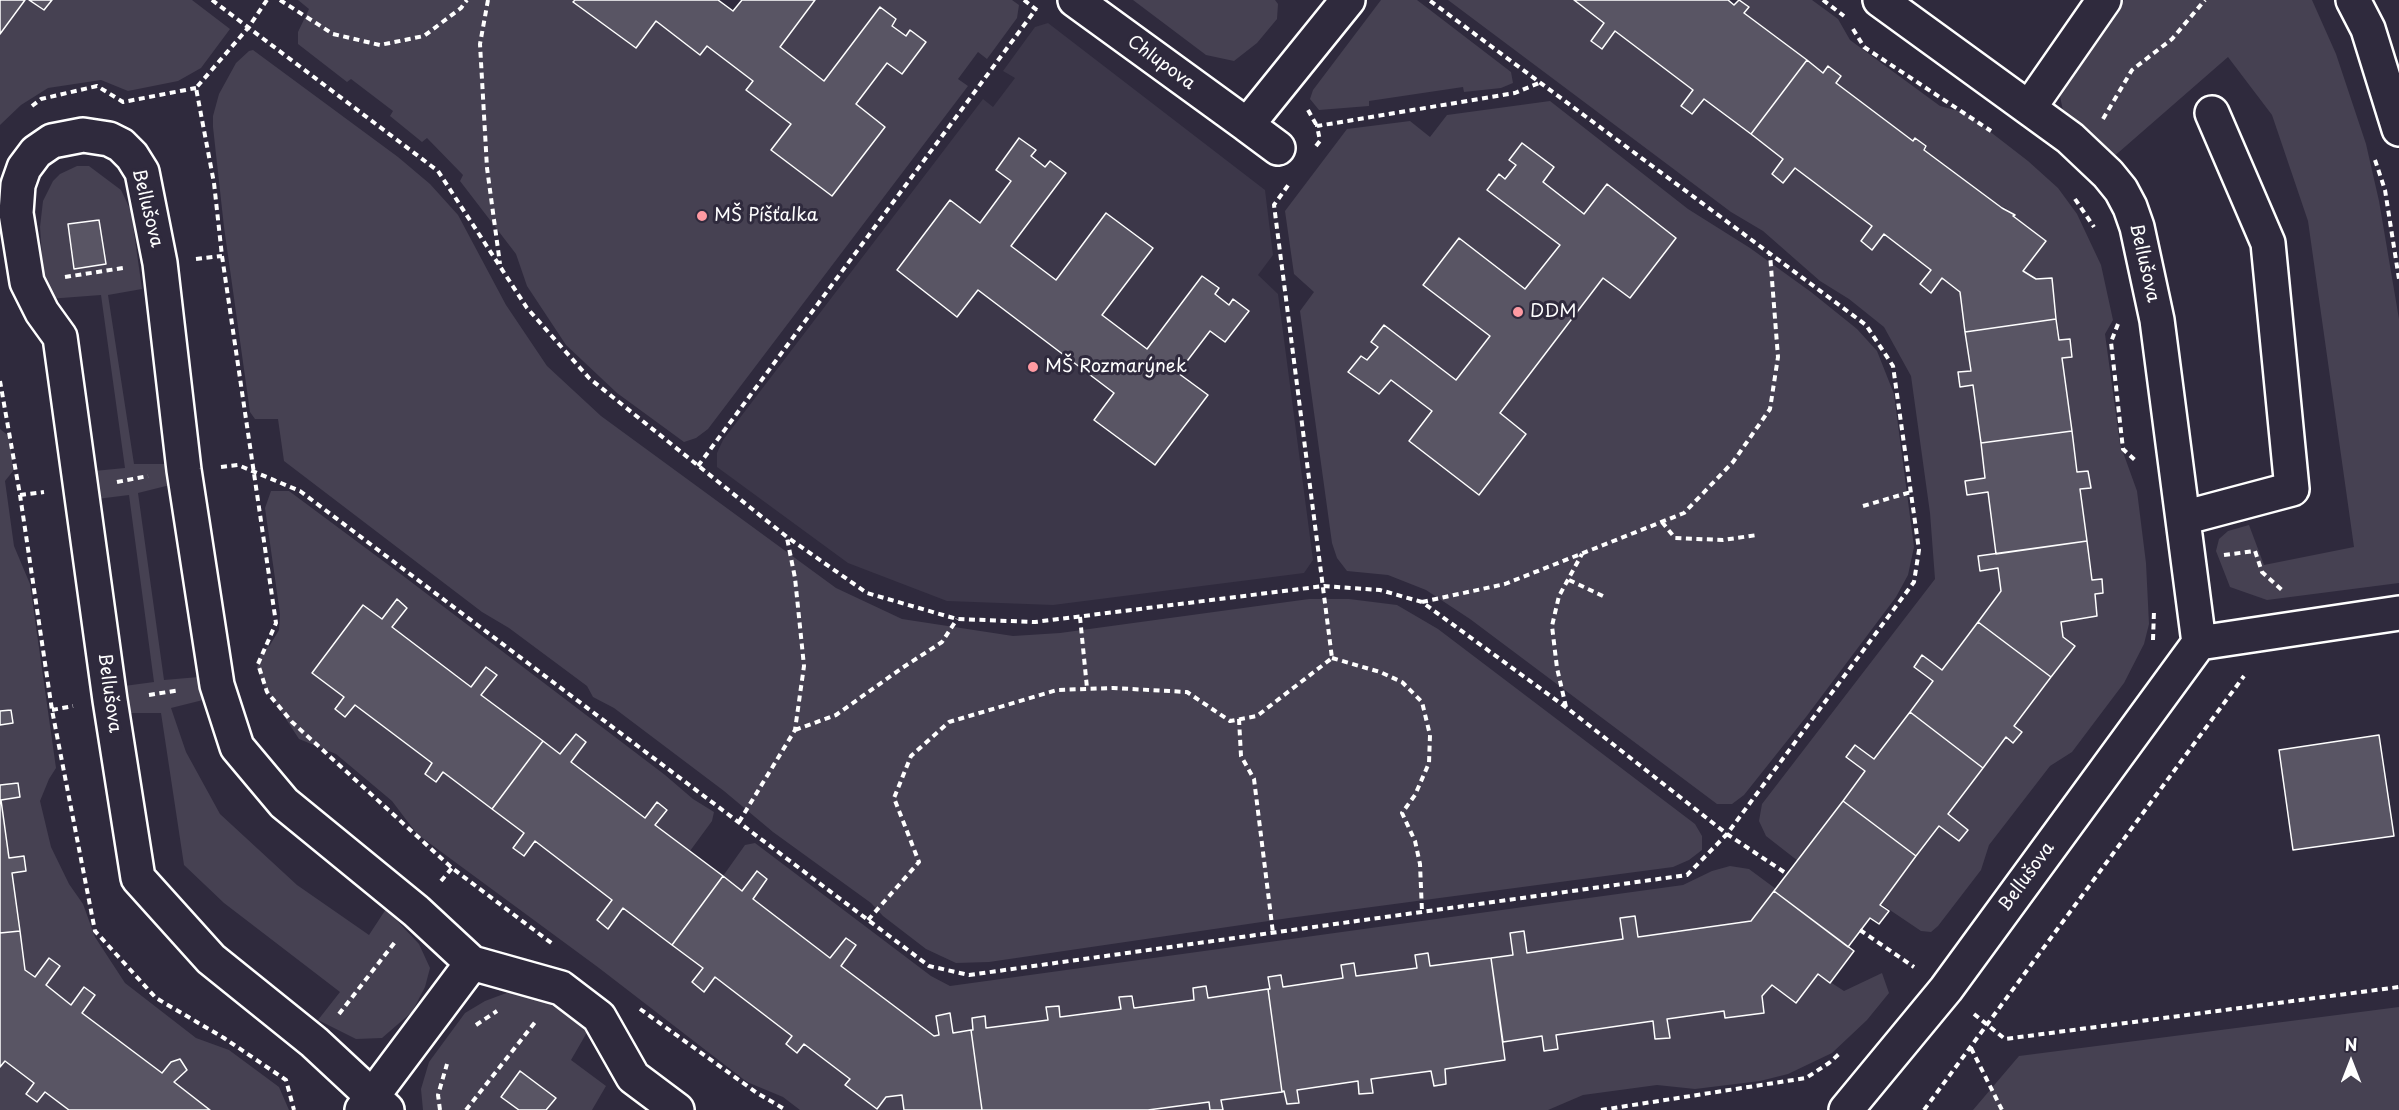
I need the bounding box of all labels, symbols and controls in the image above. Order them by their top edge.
street label: Chlupova [1123,31,1199,95]
street label: Bellušova [127,166,167,250]
place label: MŠ Píšťalka [714,205,818,227]
marker: MŠ Píšťalka [695,209,709,223]
street label: Bellušova [2124,221,2164,305]
place label: DDM [1530,301,1577,323]
marker: DDM [1511,305,1525,319]
place label: MŠ Rozmarýnek [1045,356,1187,378]
marker: MŠ Rozmarýnek [1026,360,1040,374]
street label: Bellušova [93,652,125,734]
street label: Bellušova [1995,838,2059,916]
north arrow [2321,1032,2381,1092]
text: N [2345,1032,2357,1056]

